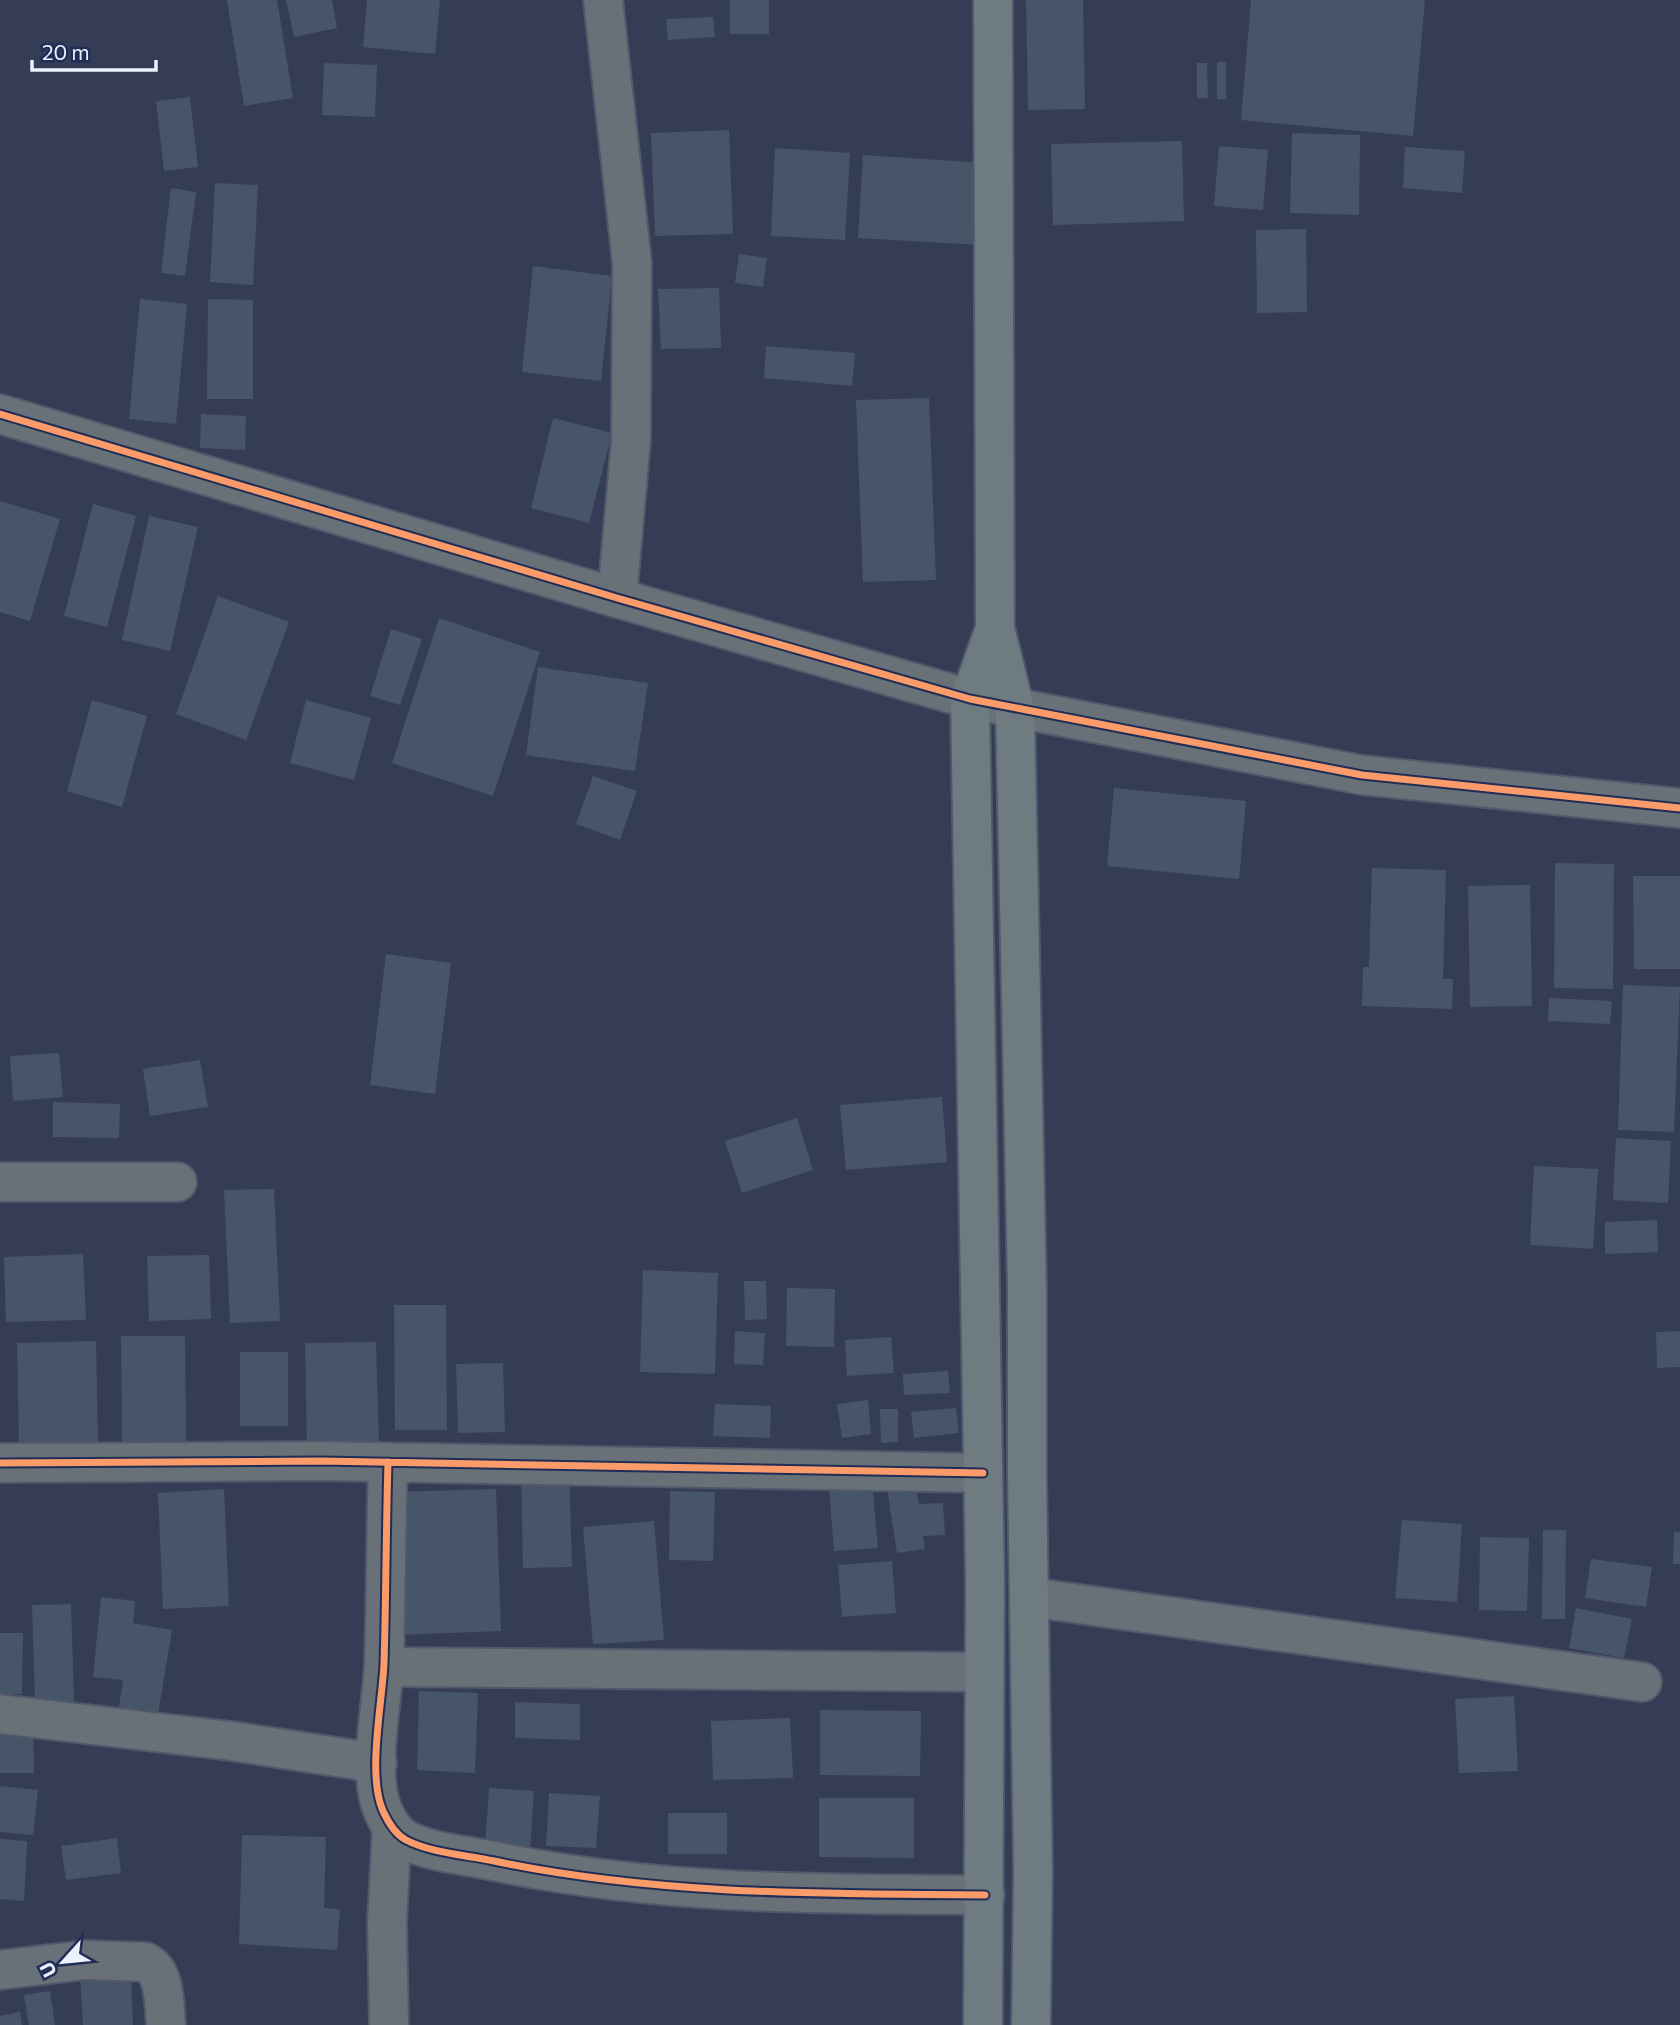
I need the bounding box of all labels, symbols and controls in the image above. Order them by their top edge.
scale bar [32,28,156,72]
text: 20 m [42,39,90,64]
north arrow [28,1927,98,1997]
text: U [34,1959,61,1981]

